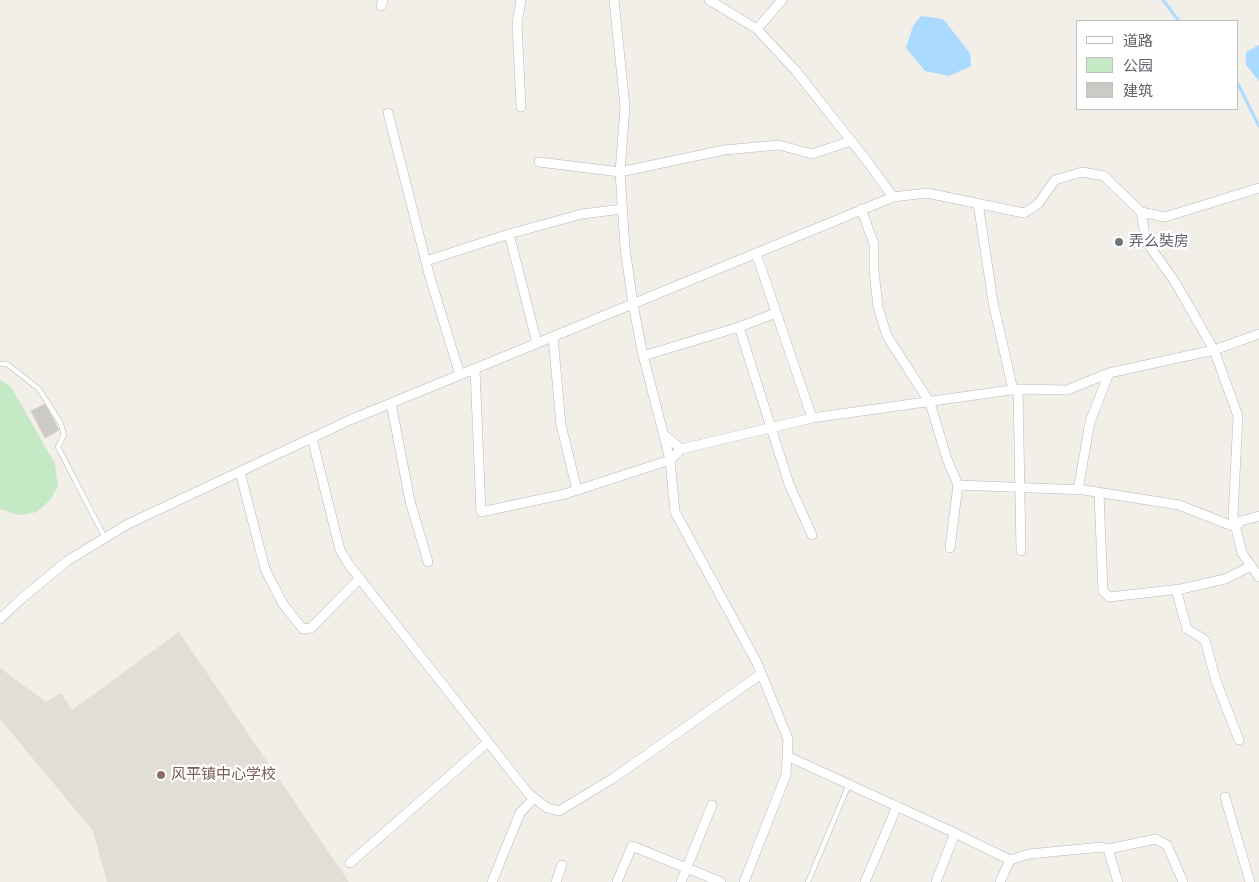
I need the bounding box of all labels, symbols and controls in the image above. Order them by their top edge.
legend [1076,20,1239,110]
text: 道路 [1123,32,1153,50]
text: 公园 [1123,57,1153,75]
text: 建筑 [1123,82,1153,100]
place label: 弄么奘房 [1129,233,1189,251]
marker: 弄么奘房 [1113,236,1125,248]
place label: 风平镇中心学校 [171,766,276,784]
marker: 风平镇中心学校 [155,769,167,781]

